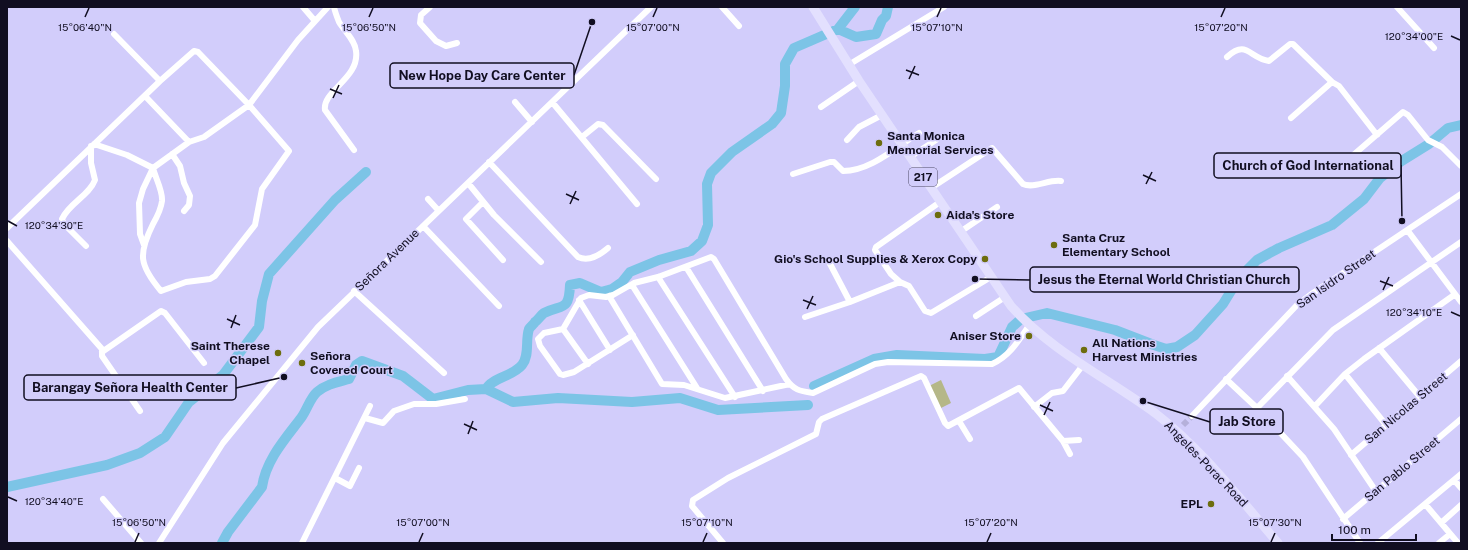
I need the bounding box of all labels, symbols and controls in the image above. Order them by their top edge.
text: 15°06'40"N [58,21,112,33]
text: 15°06'50"N [342,21,396,33]
text: 15°07'00"N [626,21,680,33]
text: 15°07'10"N [911,21,963,33]
text: 15°07'20"N [1194,21,1248,33]
text: 120°34'00"E [1385,30,1443,42]
callout: New Hope Day Care Center [390,63,574,88]
text: New Hope Day Care Center [398,68,566,83]
place label: Santa Monica Memorial Services [887,129,993,157]
marker: Santa Monica Memorial Services [874,138,884,148]
callout: Church of God International [1214,153,1401,178]
text: Church of God International [1222,158,1394,173]
road number: 217 [909,168,937,186]
place label: Aida's Store [946,208,1014,222]
marker: Aida's Store [933,210,943,220]
text: 120°34'30"E [25,219,83,231]
street label: Señora Avenue [352,226,422,294]
place label: Santa Cruz Elementary School [1062,231,1171,259]
marker: Santa Cruz Elementary School [1049,240,1059,250]
street label: San Isidro Street [1294,246,1379,312]
place label: Gio's School Supplies & Xerox Copy [774,252,977,266]
marker: Gio's School Supplies & Xerox Copy [980,254,990,264]
callout: Jesus the Eternal World Christian Church [1030,267,1299,292]
text: Jesus the Eternal World Christian Church [1038,272,1290,287]
text: 120°34'10"E [1386,306,1442,318]
place label: Aniser Store [949,329,1021,343]
marker: Aniser Store [1024,331,1034,341]
place label: All Nations Harvest Ministries [1092,336,1197,364]
place label: Saint Therese Chapel [191,339,270,367]
marker: All Nations Harvest Ministries [1079,345,1089,355]
marker: Saint Therese Chapel [273,348,283,358]
place label: Señora Covered Court [310,349,393,377]
marker: Señora Covered Court [297,358,307,368]
street label: San Nicolas Street [1362,369,1451,447]
callout: Barangay Señora Health Center [24,375,236,400]
text: Barangay Señora Health Center [32,380,229,395]
callout: Jab Store [1210,409,1283,434]
text: Jab Store [1218,414,1276,429]
street label: Angeles-Porac Road [1161,418,1251,510]
street label: San Pablo Street [1362,433,1443,505]
text: 120°34'40"E [25,495,83,507]
place label: EPL [1181,497,1203,511]
marker: EPL [1206,499,1216,509]
text: 15°06'50"N [112,516,166,528]
text: 15°07'00"N [396,516,450,528]
text: 15°07'10"N [681,516,733,528]
text: 15°07'20"N [964,516,1018,528]
text: 15°07'30"N [1248,516,1302,528]
scale bar [1332,516,1416,542]
text: 100 m [1338,523,1371,537]

